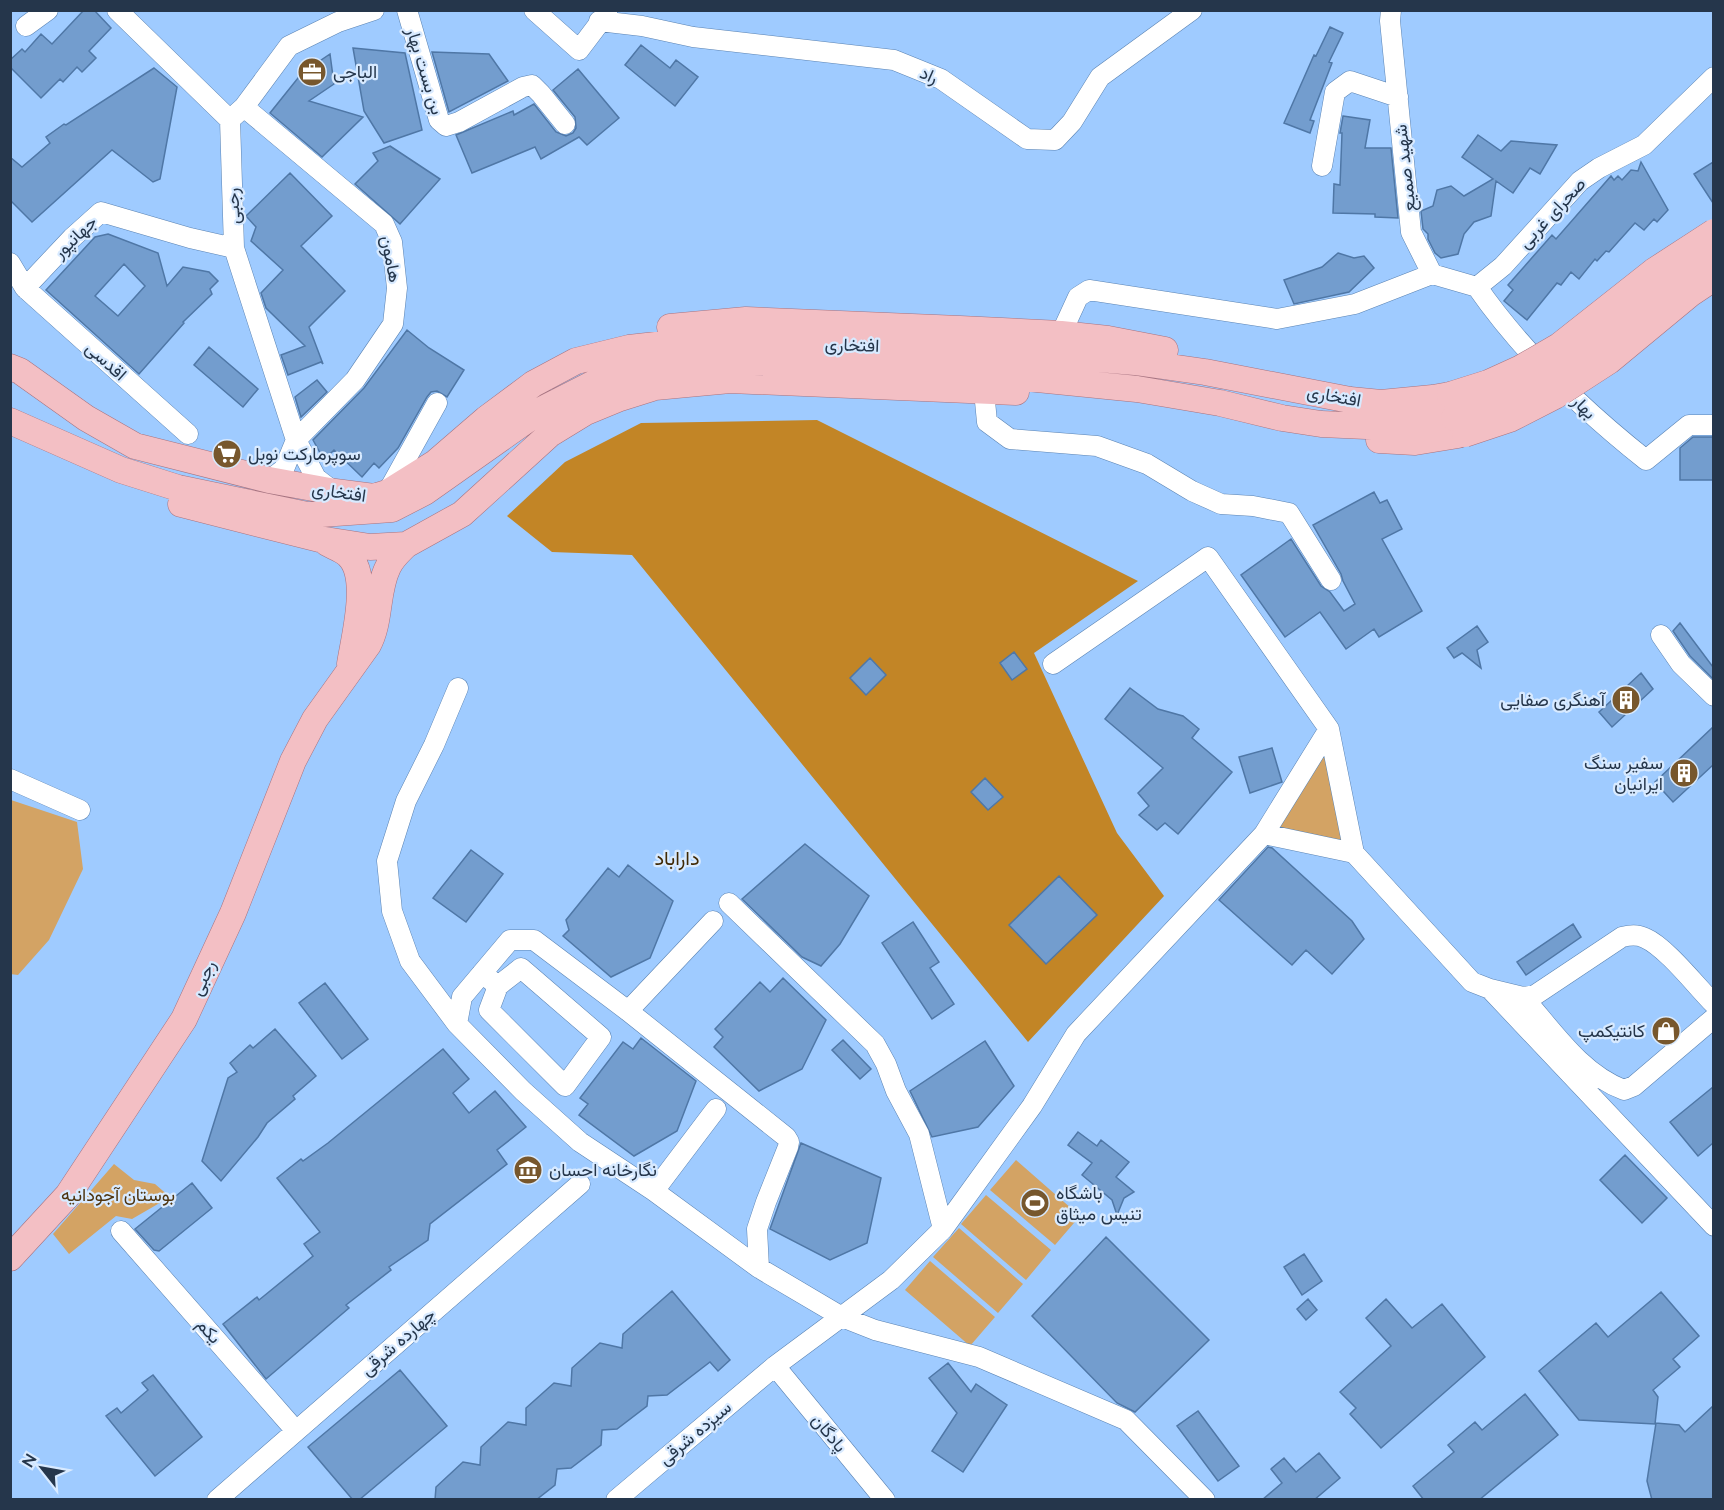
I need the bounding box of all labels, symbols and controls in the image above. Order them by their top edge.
street label: بن بست بهار [401,24,450,117]
office icon: الباجی [296,56,328,88]
place label: الباجی [333,60,377,83]
street label: راد [916,60,942,89]
street label: شهید صمیع [1388,123,1422,213]
street label: صحرای غربی [1513,172,1590,253]
street label: رجبی [220,187,245,225]
street label: جهانپور [47,210,102,265]
street label: هامون [376,234,407,284]
street label: افتخاری [824,332,880,357]
street label: اقدسی [81,336,132,385]
street label: افتخاری [1305,379,1363,412]
street label: بهار [1567,389,1601,424]
supermarket icon: سوپرمارکت نوبل [211,438,243,470]
place label: سوپرمارکت نوبل [248,442,361,466]
street label: افتخاری [310,476,368,507]
building icon: آهنگری صفایی [1610,684,1642,716]
place label: آهنگری صفایی [1500,688,1607,711]
place label: سفیر سنگ ایرانیان [1584,751,1663,795]
building icon: سفیر سنگ ایرانیان [1668,757,1700,789]
district label: داراباد [654,845,700,871]
street label: رجبی [184,956,221,999]
shop icon: کانتیکمپ [1650,1015,1682,1047]
place label: کانتیکمپ [1578,1019,1645,1043]
museum icon: نگارخانه احسان [512,1154,544,1186]
place label: نگارخانه احسان [549,1158,657,1181]
place label: باشگاه تنيس ميثاق [1056,1181,1142,1225]
park label: بوستان آجودانیه [61,1183,175,1206]
sports icon: باشگاه تنيس ميثاق [1019,1187,1051,1219]
street label: چهارده شرقی [355,1303,441,1381]
street label: یکم [191,1313,227,1349]
street label: سیزده شرقی [653,1395,736,1470]
street label: پادگان [806,1409,852,1457]
north arrow [12,1438,72,1498]
text: N [17,1450,40,1470]

